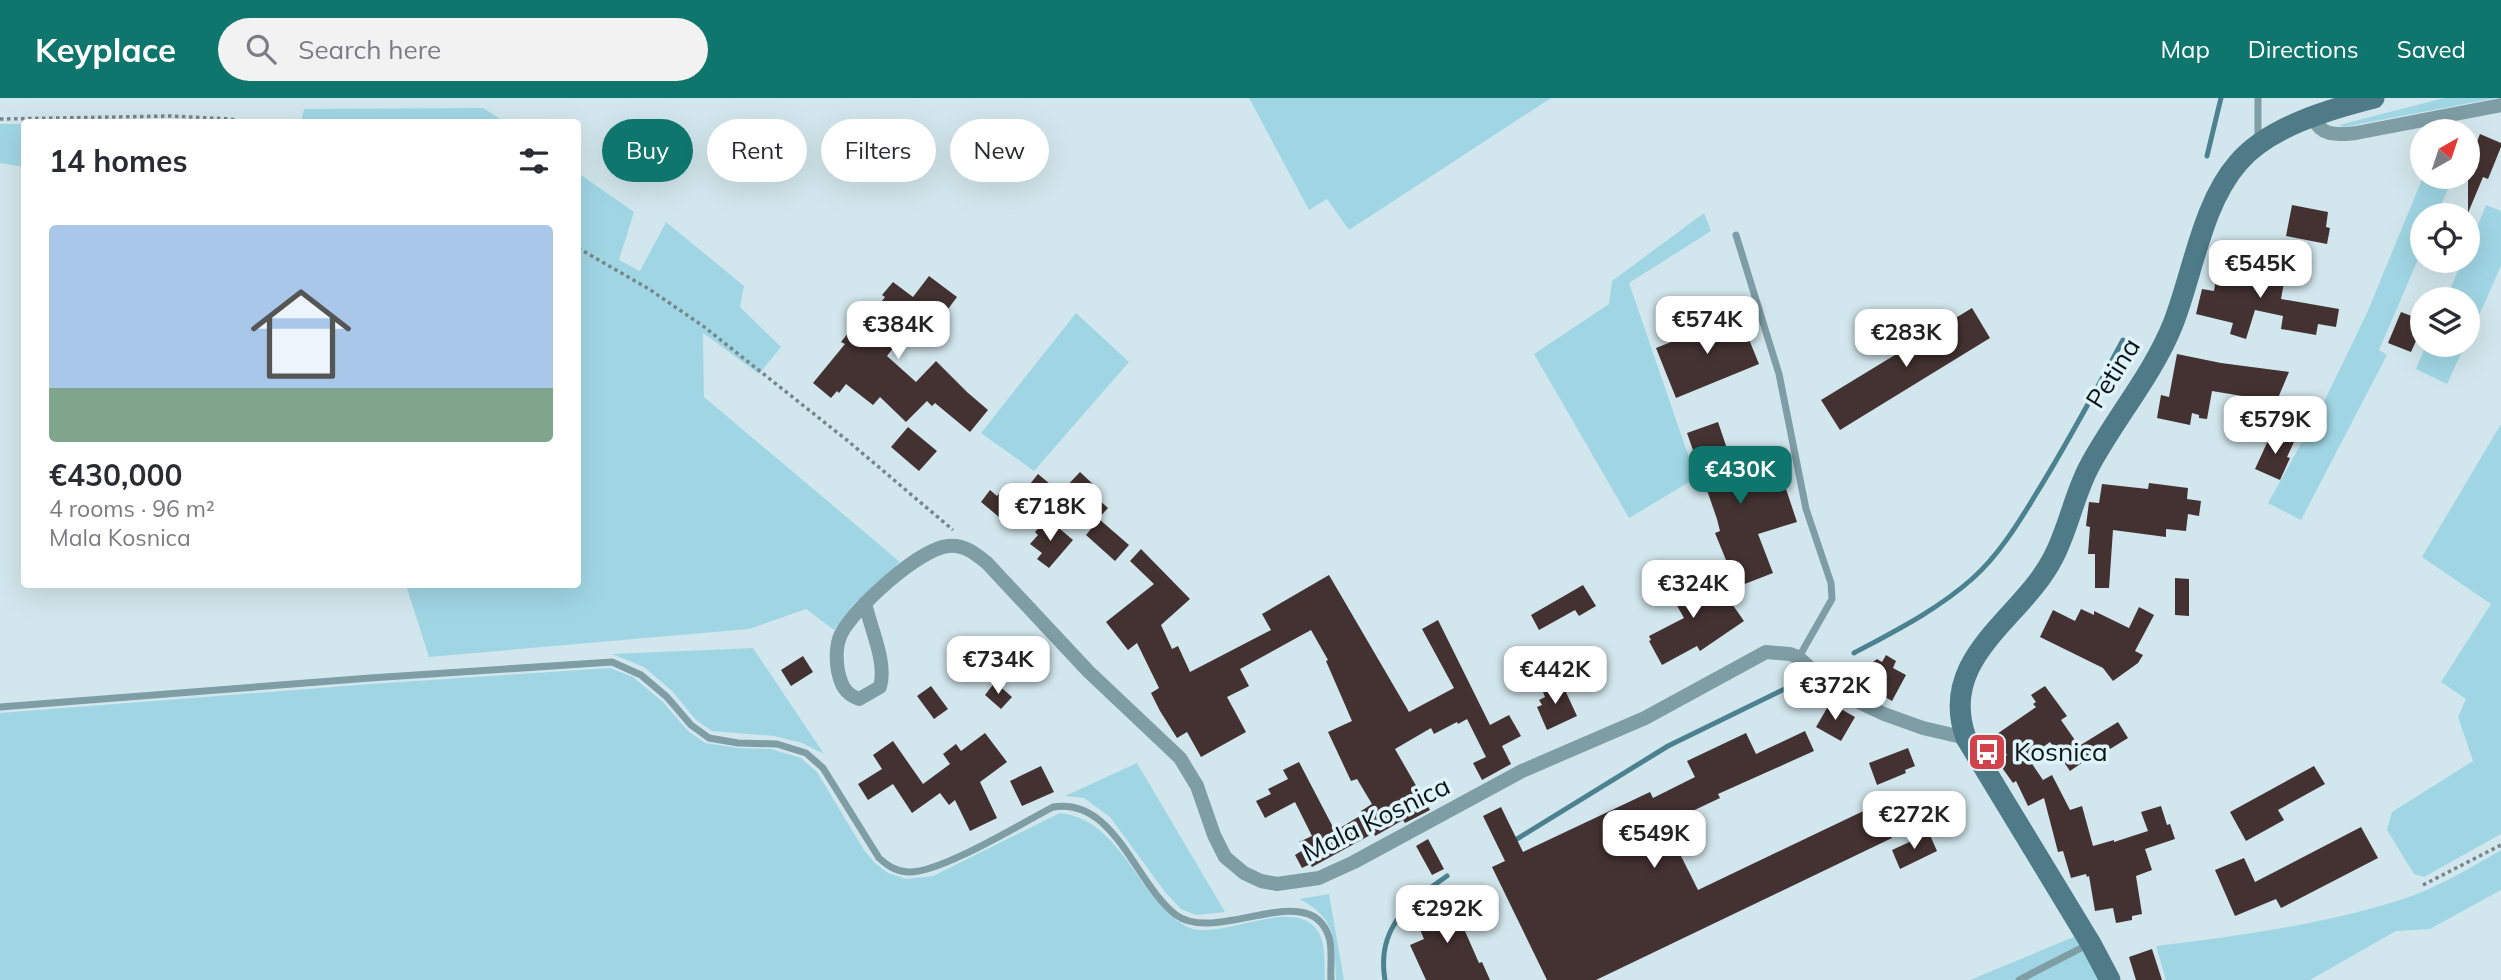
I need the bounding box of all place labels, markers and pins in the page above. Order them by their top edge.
pin: €545K [2211,240,2309,300]
pin: €574K [1658,296,1756,356]
pin: €384K [849,302,947,361]
pin: €283K [1857,310,1955,369]
pin: €579K [2226,396,2324,456]
pin: €430K [1691,446,1789,506]
pin: €718K [1001,484,1099,543]
pin: €324K [1644,560,1742,620]
pin: €734K [949,636,1047,696]
pin: €442K [1506,646,1604,706]
pin: €372K [1786,662,1884,722]
bus stop icon: Kosnica [1966,731,2008,773]
place label: Kosnica [2014,735,2108,768]
pin: €272K [1865,792,1963,851]
pin: €549K [1605,810,1703,870]
pin: €292K [1398,886,1496,945]

